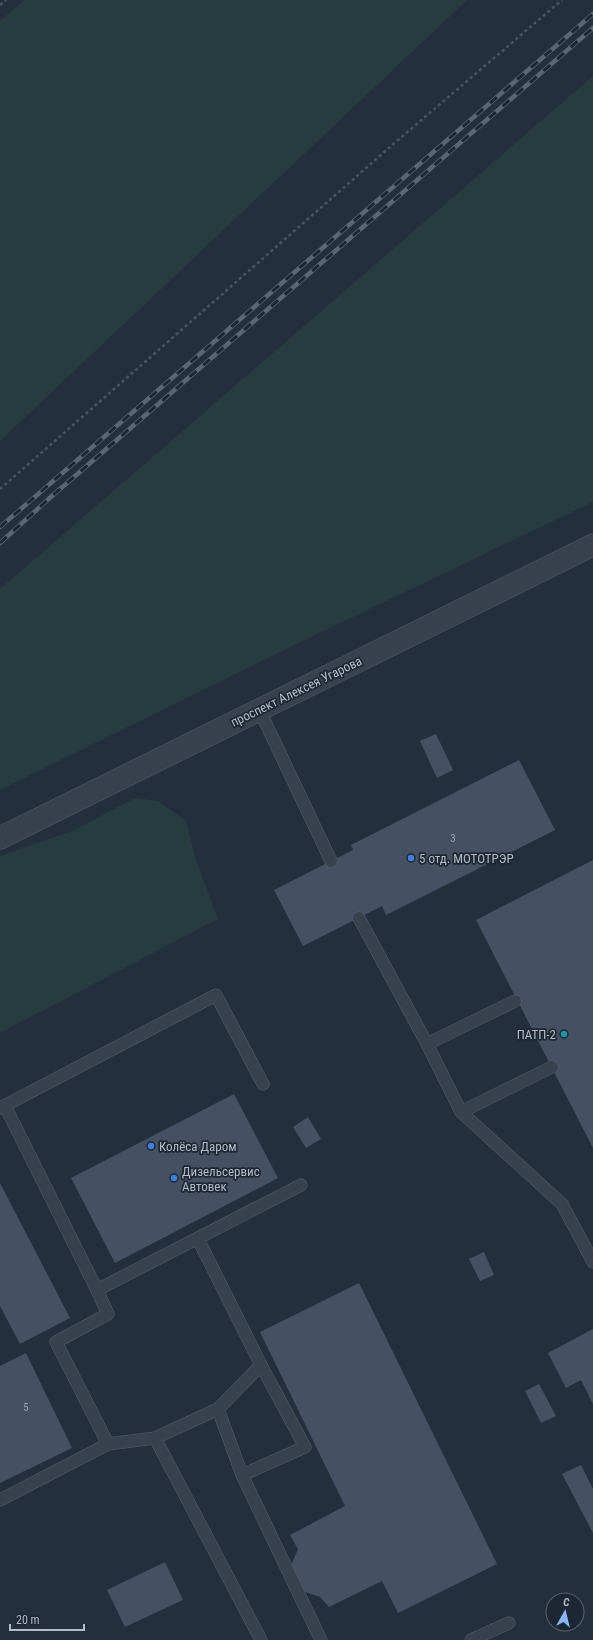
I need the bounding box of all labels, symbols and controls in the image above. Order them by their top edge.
street label: проспект Алексея Угарова [228,653,364,730]
house number: 3 [450,832,456,845]
place label: 5 отд. МОТОТРЭР [419,851,514,866]
marker: 5 отд. МОТОТРЭР [406,853,416,863]
place label: ПАТП-2 [517,1027,556,1042]
marker: ПАТП-2 [559,1029,569,1039]
place label: Колёса Даром [159,1139,237,1154]
marker: Колёса Даром [146,1141,156,1151]
place label: Дизельсервис Автовек [182,1164,260,1194]
marker: Дизельсервис Автовек [169,1173,179,1183]
house number: 5 [23,1401,29,1414]
north arrow [545,1592,585,1632]
text: С [562,1596,570,1609]
scale bar [10,1606,84,1632]
text: 20 m [16,1613,40,1627]

